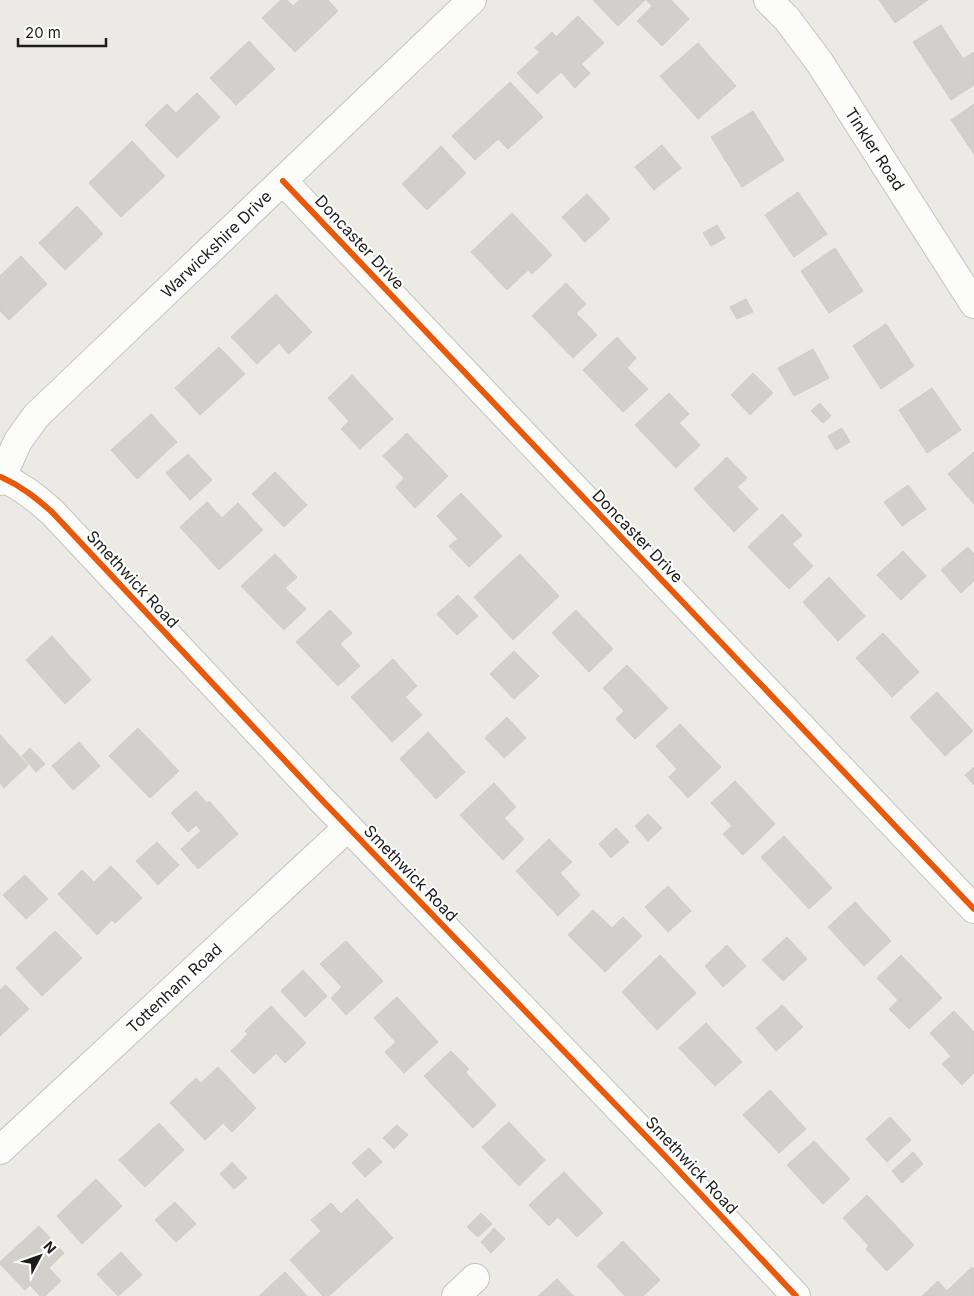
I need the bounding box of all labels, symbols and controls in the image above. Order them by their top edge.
scale bar [18,15,105,47]
text: 20 m [25,23,61,42]
street label: Tinkler Road [841,104,909,194]
street label: Warwickshire Drive [157,186,275,302]
street label: Doncaster Drive [311,191,409,293]
street label: Doncaster Drive [588,485,688,587]
street label: Smethwick Road [83,526,183,632]
street label: Smethwick Road [360,821,462,925]
street label: Tottenham Road [122,939,226,1037]
street label: Smethwick Road [642,1112,742,1218]
north arrow [15,1231,65,1281]
text: N [40,1238,60,1257]

